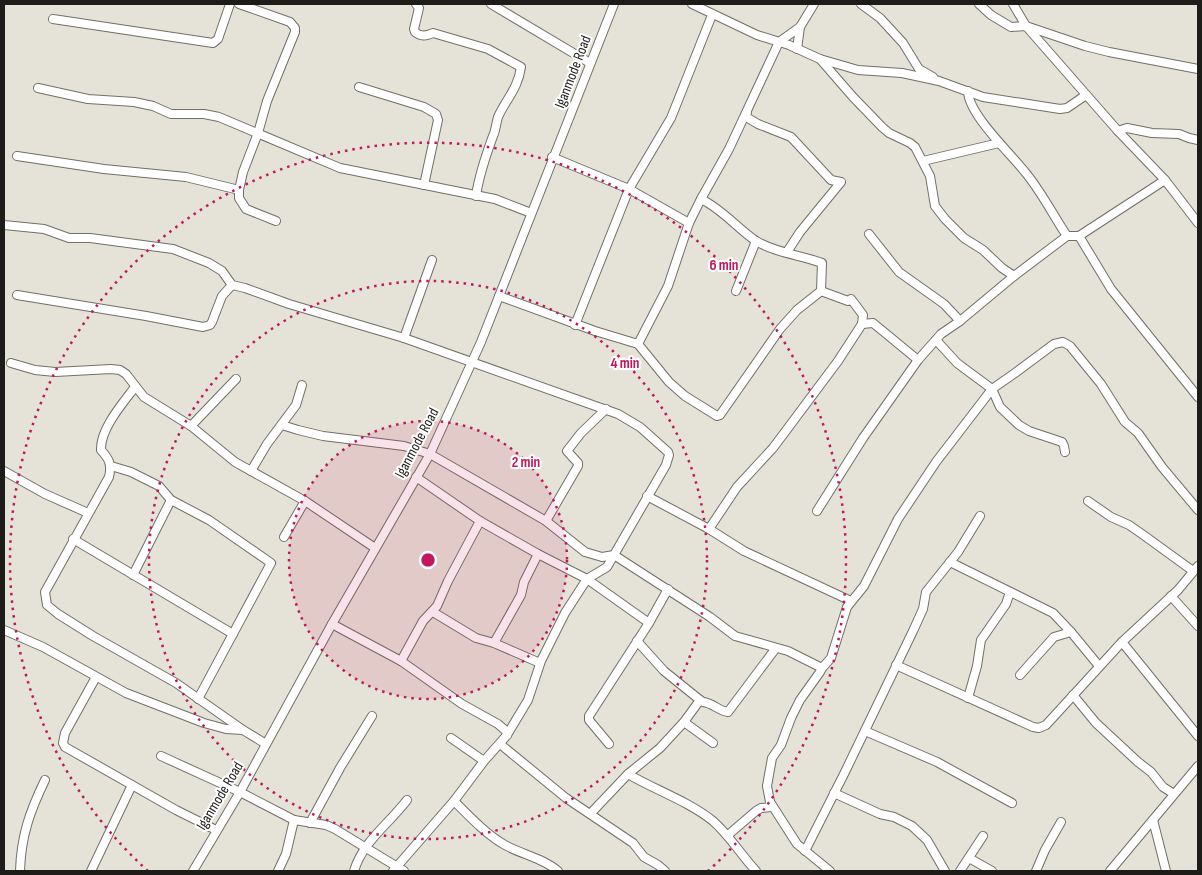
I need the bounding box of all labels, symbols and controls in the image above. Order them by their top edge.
street label: Iganmode Road [550,33,596,111]
text: 6 min [709,256,739,275]
text: 4 min [611,354,639,373]
street label: Iganmode Road [391,405,443,481]
text: 2 min [512,453,540,472]
centre of rings [419,551,437,569]
street label: Iganmode Road [192,758,248,834]

